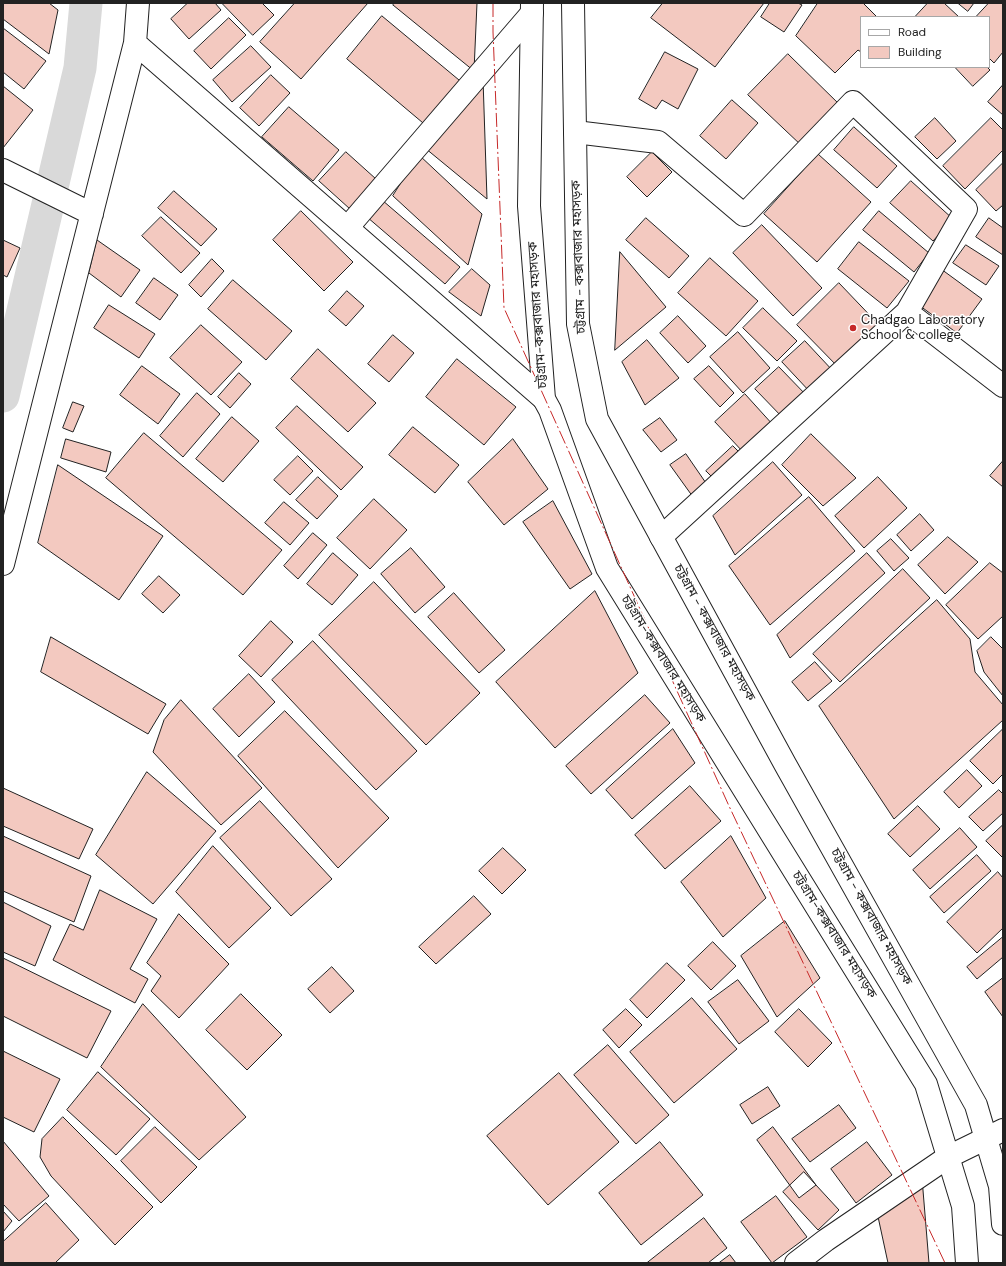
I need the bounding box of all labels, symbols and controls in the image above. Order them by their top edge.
legend [860,16,990,68]
text: Road [898,24,926,40]
text: Building [898,44,942,60]
street label: চট্টগ্রাম - কক্সবাজার মহাসড়ক [569,180,589,334]
street label: চট্টগ্রাম-কক্সবাজার মহাসড়ক [525,241,551,389]
place label: Chadgao Laboratory School & college [861,313,985,344]
marker: Chadgao Laboratory School & college [848,323,858,333]
street label: চট্টগ্রাম - কক্সবাজার মহাসড়ক [670,562,758,704]
street label: চট্টগ্রাম-কক্সবাজার মহাসড়ক [617,592,709,726]
street label: চট্টগ্রাম - কক্সবাজার মহাসড়ক [827,846,915,988]
street label: চট্টগ্রাম-কক্সবাজার মহাসড়ক [788,868,880,1002]

